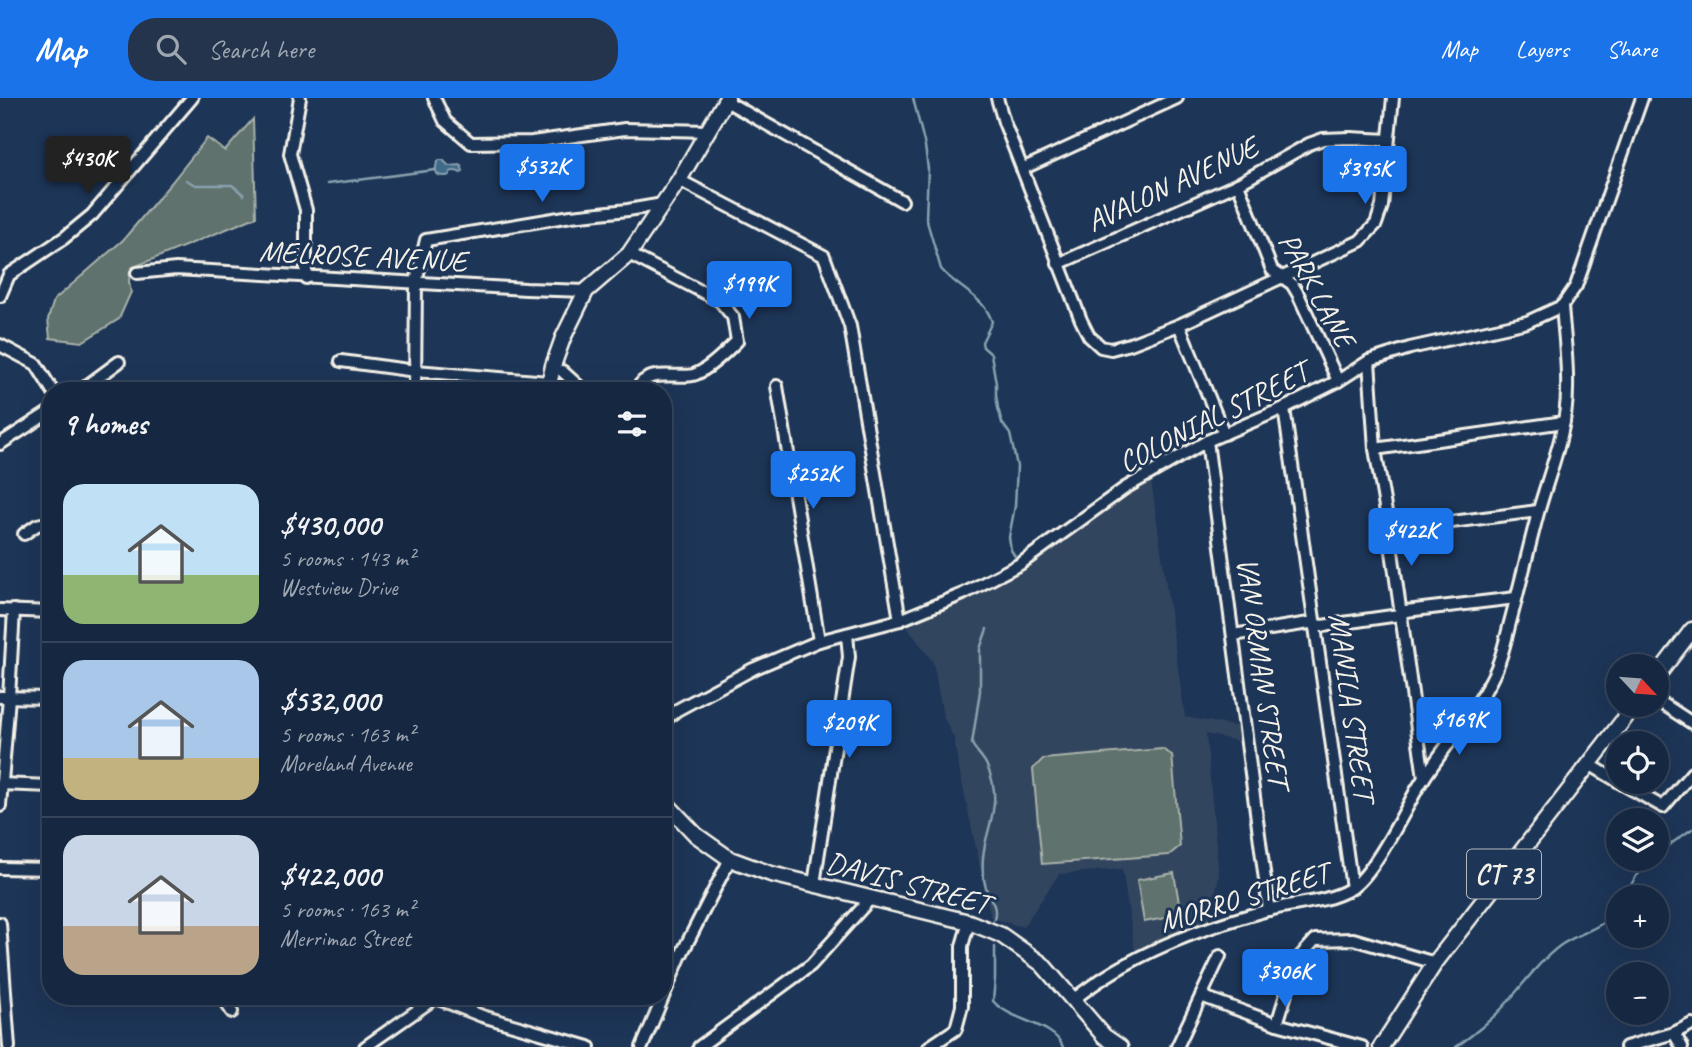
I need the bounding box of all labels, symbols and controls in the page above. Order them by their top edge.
search box [128,18,618,81]
text: Map [35,28,86,70]
icon: search [152,30,190,68]
text: Search here [208,33,314,66]
text: Map [1441,34,1478,64]
text: Layers [1516,34,1569,64]
text: Share [1607,34,1657,64]
street label: AVALON AVENUE [1080,126,1268,240]
pin: $430K [39,136,137,196]
text: $430K [61,144,115,173]
pin: $532K [493,144,591,204]
pin: $395K [1316,146,1414,206]
text: $532K [516,152,568,181]
text: $395K [1339,154,1391,183]
street label: PARK LANE [1270,226,1366,357]
street label: MELROSE AVENUE [258,232,472,281]
pin: $199K [700,262,798,321]
text: $199K [723,269,775,298]
street label: COLONIAL STREET [1112,350,1321,481]
text: 9 homes [63,405,147,443]
icon: filters [613,405,651,443]
pin: $252K [764,452,862,511]
text: $252K [787,459,839,488]
text: $430,000 [280,506,380,544]
pin: $422K [1362,508,1460,568]
icon: home [119,512,203,596]
text: $422K [1384,516,1438,545]
text: 5 rooms · 143 m² [280,544,415,573]
street label: VAN ORMAN STREET [1228,555,1299,796]
text: Westview Drive [280,573,398,602]
street label: MANILA STREET [1320,611,1385,809]
north arrow [1606,654,1670,718]
map controls [1606,654,1669,1025]
text: $532,000 [280,682,380,720]
icon: home [119,688,203,772]
pin: $169K [1410,698,1508,757]
pin: $209K [800,700,898,760]
text: $169K [1432,705,1486,734]
text: $209K [823,708,875,737]
text: 5 rooms · 163 m² [280,720,415,749]
button: locate [1606,731,1669,794]
text: Moreland Avenue [280,749,412,778]
button: layers [1606,808,1669,871]
street label: DAVIS STREET [822,843,1000,925]
road number: CT 73 [1467,850,1541,898]
street label: MORRO STREET [1155,851,1339,941]
text: $422,000 [280,857,380,895]
icon: home [119,863,203,947]
button: + [1606,885,1669,948]
text: 5 rooms · 163 m² [280,895,415,924]
text: Merrimac Street [280,924,411,953]
pin: $306K [1236,950,1334,1009]
text: $306K [1258,957,1312,986]
button: − [1606,962,1669,1025]

